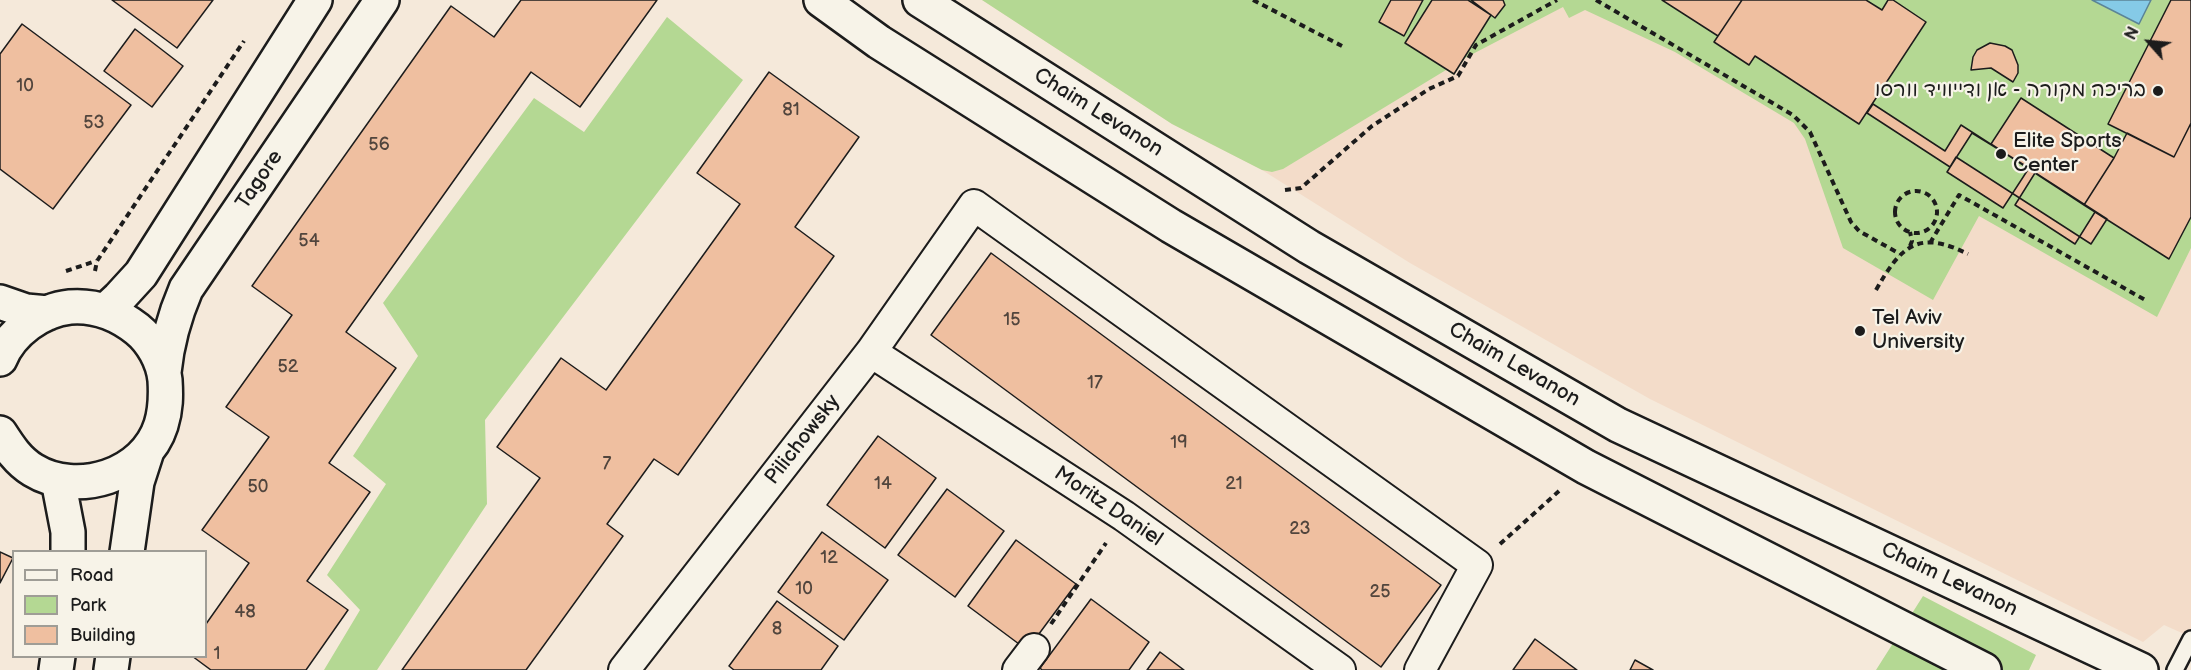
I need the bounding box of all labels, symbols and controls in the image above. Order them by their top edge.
north arrow [2119,12,2179,72]
text: N [2121,24,2144,43]
street label: Chaim Levanon [1029,63,1167,163]
house number: 10 [16,75,34,97]
place label: בריכה מקורה - אן ודייוויד וורסו [1875,78,2146,104]
marker: בריכה מקורה - אן ודייוויד וורסו [2151,84,2165,98]
house number: 81 [782,99,800,121]
house number: 53 [83,112,105,134]
place label: Elite Sports Center [2013,129,2122,179]
house number: 56 [368,134,390,156]
street label: Tagore [231,146,289,214]
marker: Elite Sports Center [1994,147,2008,161]
house number: 54 [298,230,320,252]
place label: Tel Aviv University [1872,306,1965,356]
house number: 15 [1003,309,1021,331]
street label: Chaim Levanon [1444,317,1584,413]
marker: Tel Aviv University [1853,324,1867,338]
house number: 52 [278,356,298,378]
house number: 17 [1087,372,1103,394]
street label: Pilichowsky [760,390,846,490]
house number: 19 [1170,432,1188,454]
house number: 7 [603,453,611,475]
street label: Moritz Daniel [1049,461,1167,553]
house number: 14 [874,473,892,495]
house number: 21 [1225,473,1243,495]
house number: 50 [248,476,268,498]
house number: 23 [1289,518,1311,540]
street label: Chaim Levanon [1877,537,2021,623]
house number: 12 [820,547,838,569]
legend [12,550,207,658]
text: Road [70,565,114,586]
house number: 10 [795,578,813,600]
house number: 25 [1370,581,1390,603]
text: Park [70,595,106,616]
house number: 48 [234,601,256,623]
house number: 8 [772,618,782,640]
text: Building [70,625,136,646]
house number: 1 [214,643,220,665]

